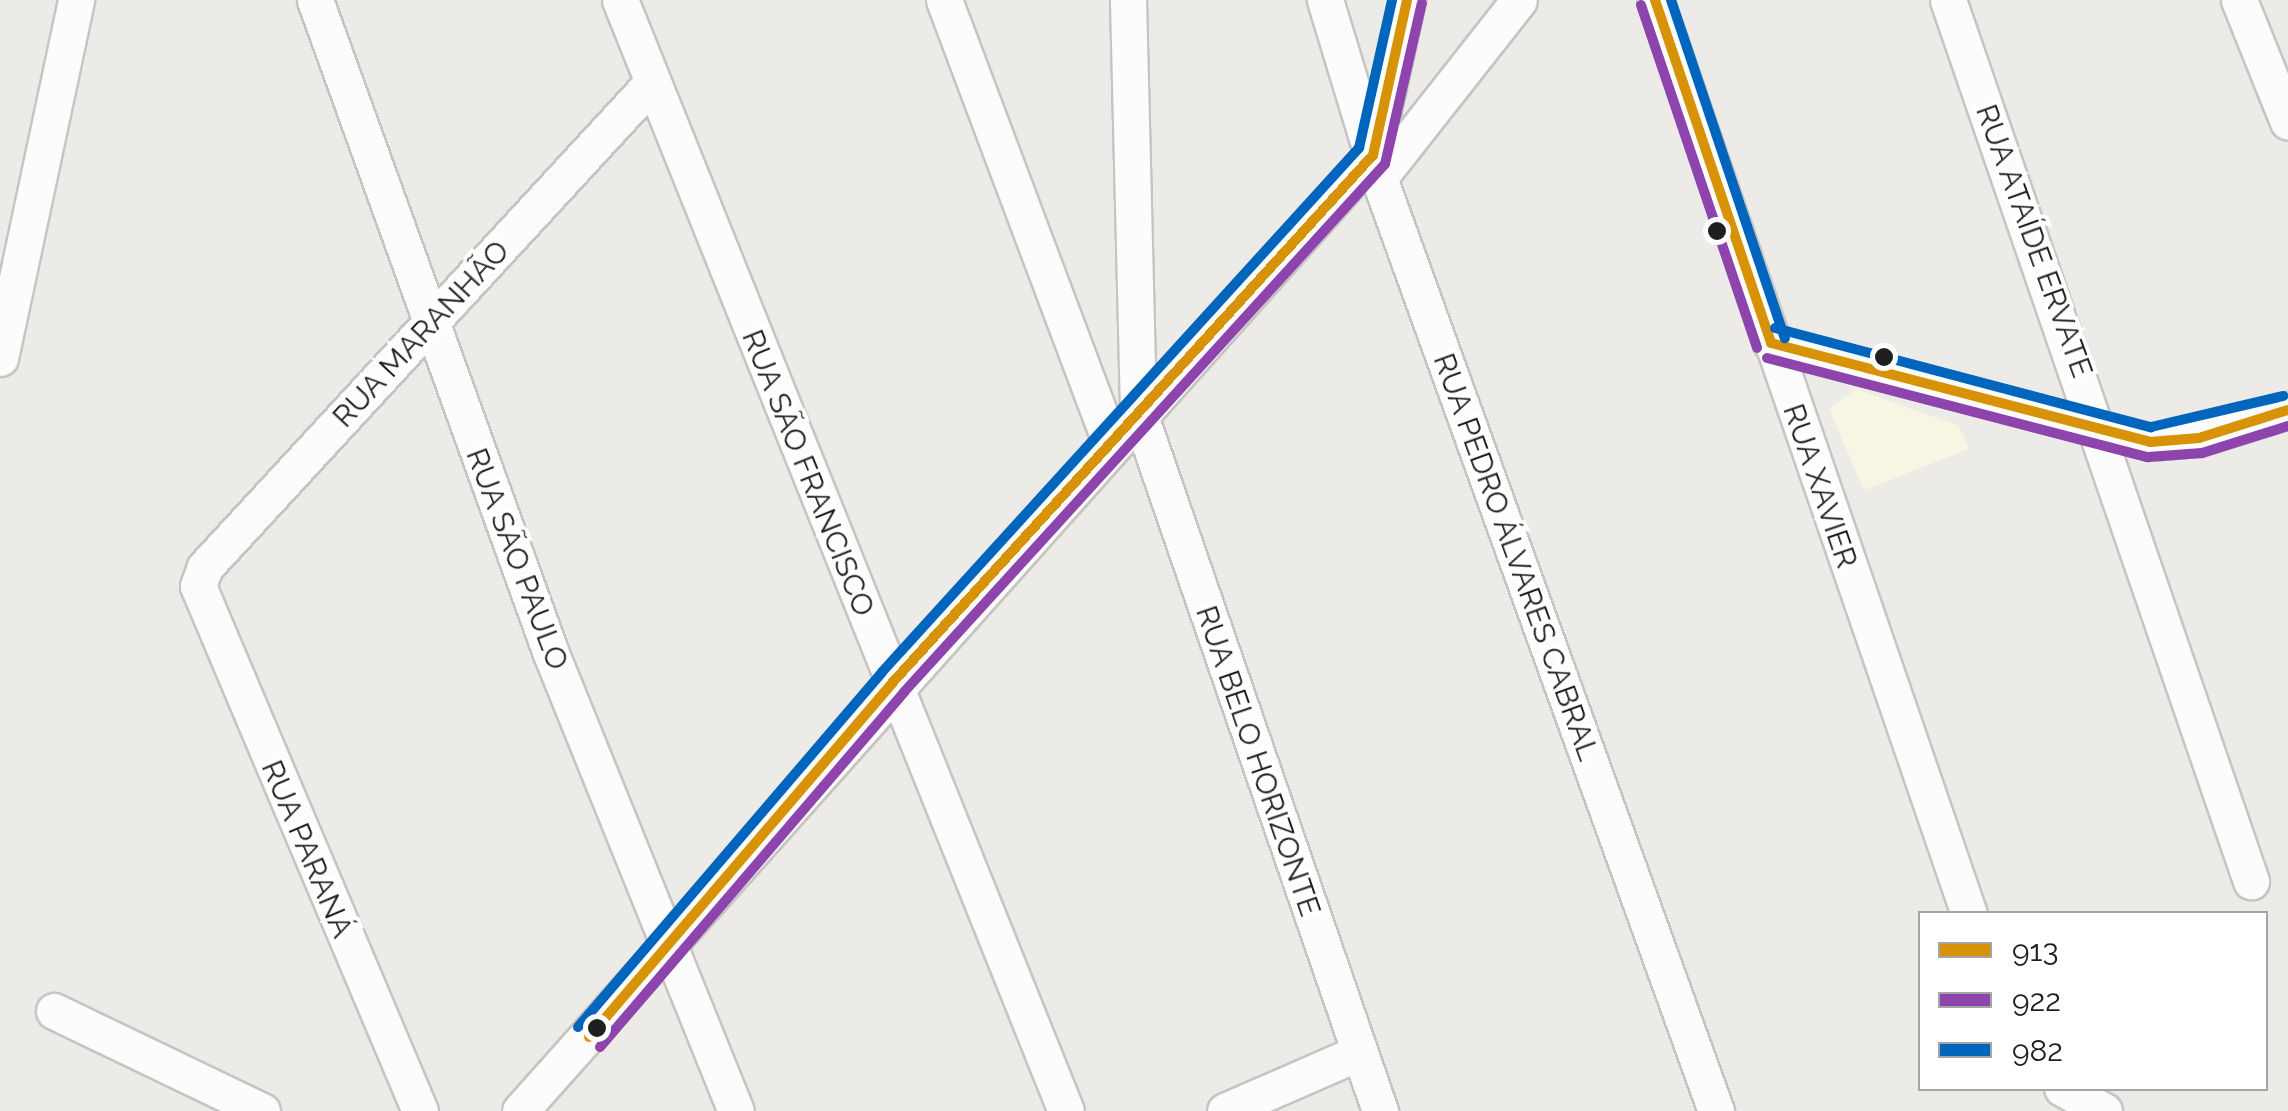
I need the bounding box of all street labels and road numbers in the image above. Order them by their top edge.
street label: RUA ATAÍDE ERVATE [1968,99,2100,383]
street label: RUA MARANHÃO [325,233,517,435]
street label: RUA SÃO FRANCISCO [734,324,882,622]
street label: RUA PEDRO ÁLVARES CABRAL [1425,348,1607,766]
street label: RUA XAVIER [1775,399,1865,573]
street label: RUA SÃO PAULO [458,443,576,675]
street label: RUA BELO HORIZONTE [1188,601,1328,921]
street label: RUA PARANÁ [253,755,361,943]

